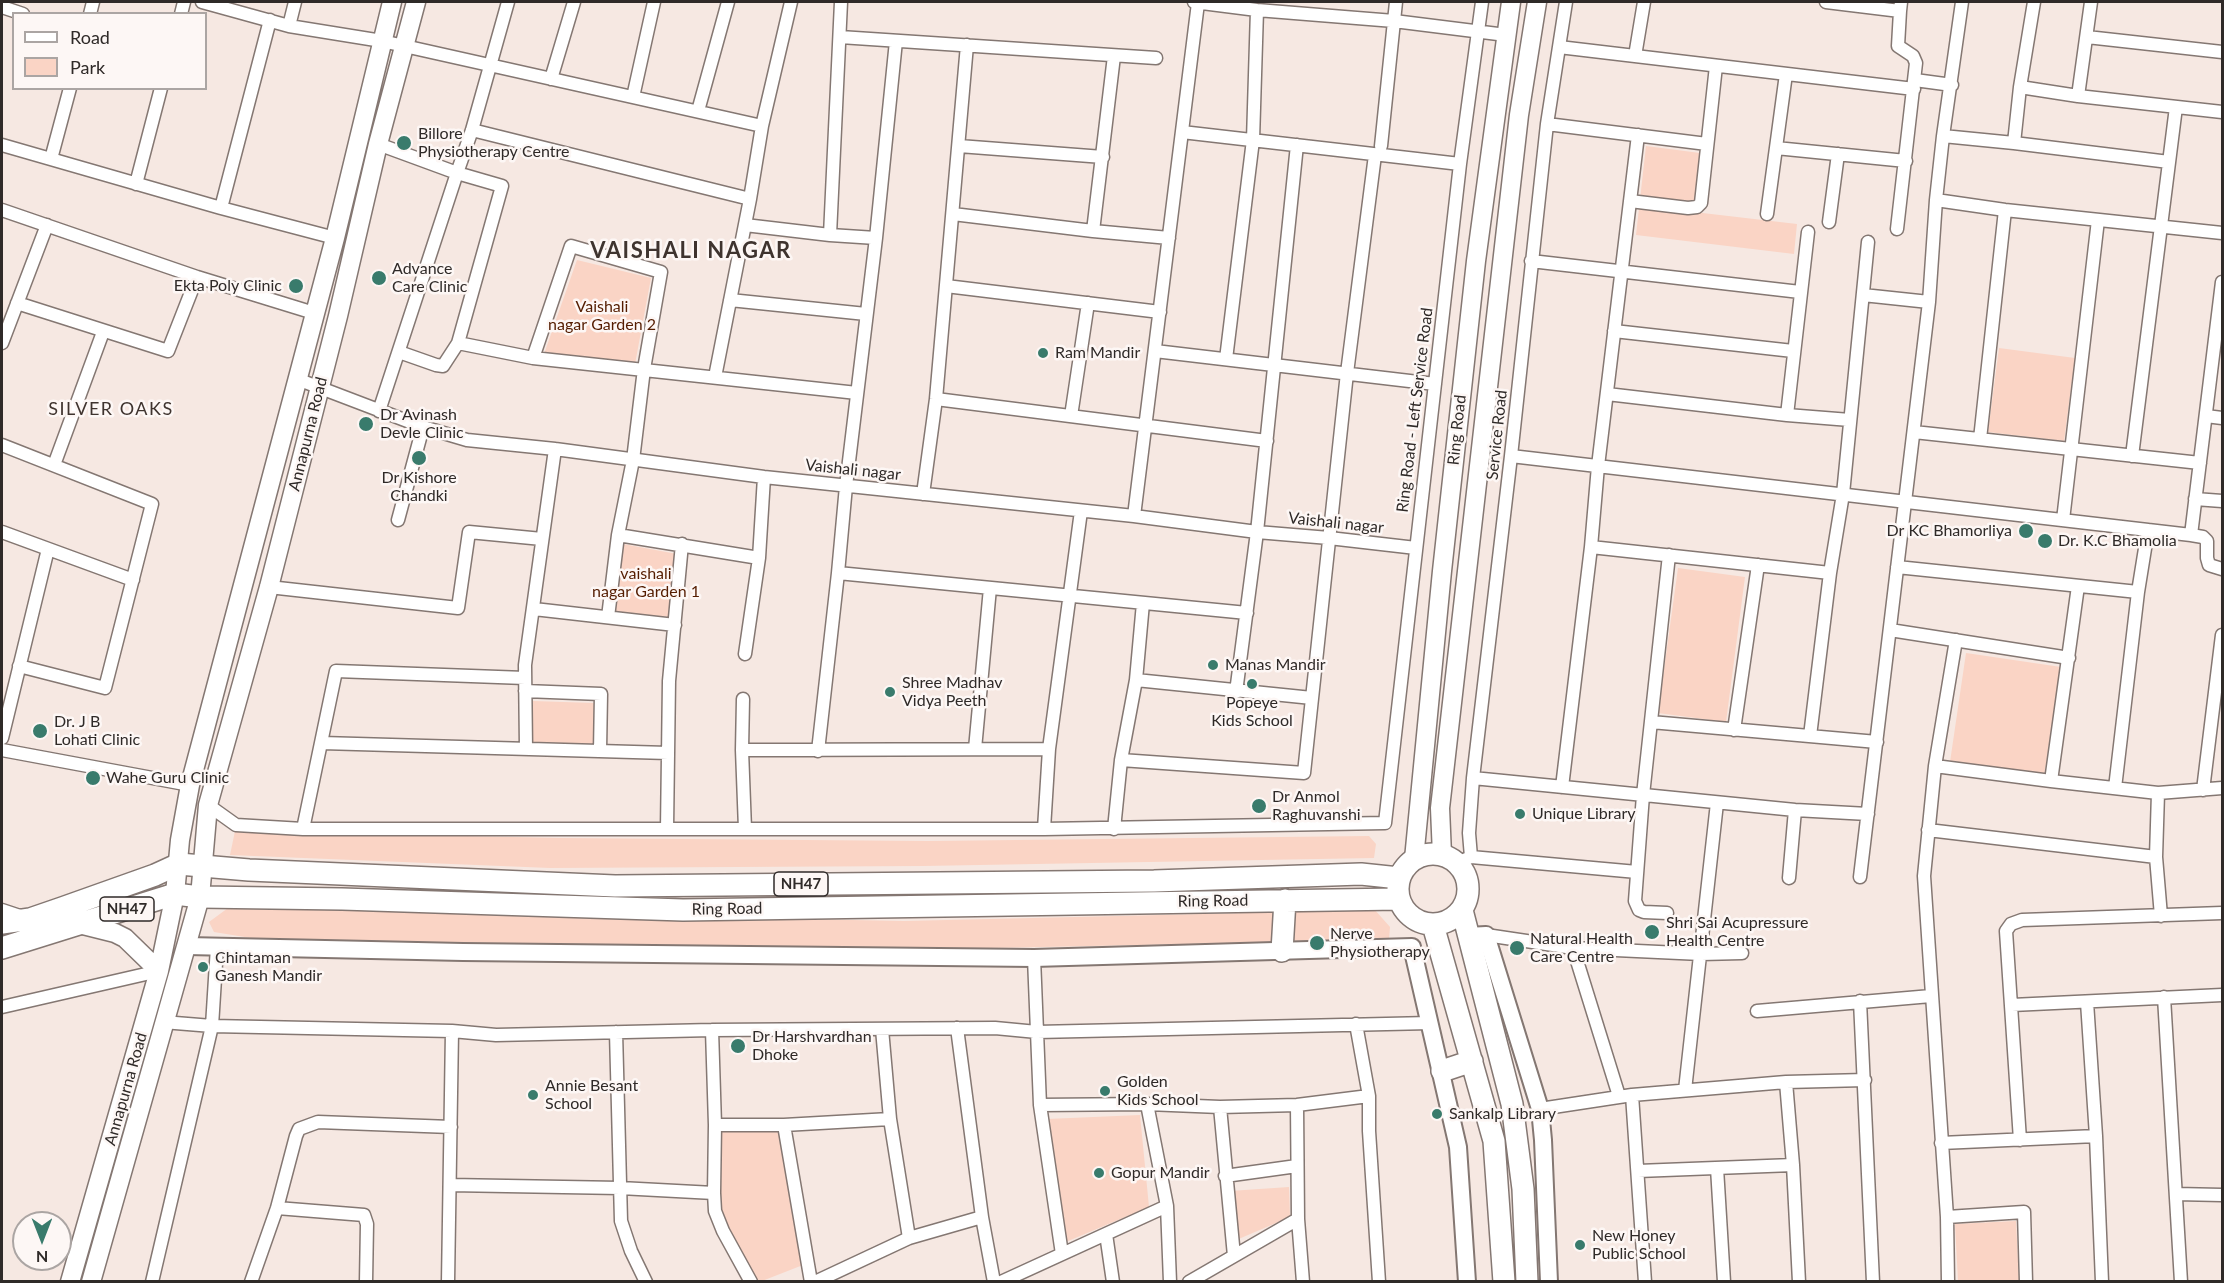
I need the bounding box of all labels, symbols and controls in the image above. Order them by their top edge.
legend [12,12,207,90]
text: Road [70,26,110,48]
text: Park [70,56,105,78]
place label: Billore Physiotherapy Centre [418,124,569,162]
marker: Billore Physiotherapy Centre [395,134,413,152]
district label: VAISHALI NAGAR [590,238,792,264]
place label: Advance Care Clinic [392,259,467,297]
marker: Advance Care Clinic [370,269,388,287]
place label: Ekta Poly Clinic [174,276,282,296]
marker: Ekta Poly Clinic [287,277,305,295]
park label: Vaishali nagar Garden 2 [548,297,656,335]
street label: Ring Road - Left Service Road [1393,306,1437,514]
place label: Ram Mandir [1055,343,1140,363]
marker: Ram Mandir [1036,346,1050,360]
street label: Annapurna Road [285,375,331,493]
street label: Service Road [1483,389,1511,481]
street label: Ring Road [1444,394,1470,466]
district label: SILVER OAKS [48,398,174,420]
place label: Dr Avinash Devle Clinic [380,405,464,443]
marker: Dr Avinash Devle Clinic [357,415,375,433]
marker: Dr Kishore Chandki [410,449,428,467]
street label: Vaishali nagar [804,455,902,485]
place label: Dr Kishore Chandki [381,468,457,506]
street label: Vaishali nagar [1287,508,1385,538]
place label: Dr KC Bhamorliya [1887,521,2012,541]
marker: Dr KC Bhamorliya [2017,522,2035,540]
place label: Dr. K.C Bhamolia [2058,531,2177,551]
marker: Dr. K.C Bhamolia [2036,532,2054,550]
park label: vaishali nagar Garden 1 [592,564,700,602]
place label: Manas Mandir [1225,655,1326,675]
marker: Manas Mandir [1206,658,1220,672]
place label: Shree Madhav Vidya Peeth [902,673,1002,711]
marker: Popeye Kids School [1245,677,1259,691]
marker: Shree Madhav Vidya Peeth [883,685,897,699]
place label: Popeye Kids School [1211,693,1293,731]
place label: Dr. J B Lohati Clinic [54,712,140,750]
marker: Dr. J B Lohati Clinic [31,722,49,740]
place label: Wahe Guru Clinic [106,768,229,788]
marker: Wahe Guru Clinic [84,769,102,787]
place label: Dr Anmol Raghuvanshi [1272,787,1361,825]
marker: Dr Anmol Raghuvanshi [1250,797,1268,815]
place label: Unique Library [1532,804,1635,824]
marker: Unique Library [1513,807,1527,821]
road number: NH47 [774,872,828,896]
street label: Ring Road [1178,891,1248,911]
road number: NH47 [100,897,154,921]
street label: Ring Road [692,899,762,919]
place label: Shri Sai Acupressure Health Centre [1666,913,1808,951]
marker: Shri Sai Acupressure Health Centre [1643,923,1661,941]
place label: Nerve Physiotherapy [1330,924,1430,962]
place label: Natural Health Care Centre [1530,929,1633,967]
marker: Nerve Physiotherapy [1308,934,1326,952]
marker: Natural Health Care Centre [1508,939,1526,957]
place label: Chintaman Ganesh Mandir [215,948,322,986]
marker: Chintaman Ganesh Mandir [196,960,210,974]
place label: Dr Harshvardhan Dhoke [752,1027,872,1065]
street label: Annapurna Road [101,1030,151,1148]
marker: Dr Harshvardhan Dhoke [729,1037,747,1055]
place label: Golden Kids School [1117,1072,1199,1110]
place label: Annie Besant School [545,1076,638,1114]
marker: Golden Kids School [1098,1084,1112,1098]
marker: Annie Besant School [526,1088,540,1102]
place label: Sankalp Library [1449,1104,1556,1124]
marker: Sankalp Library [1430,1107,1444,1121]
place label: Gopur Mandir [1111,1163,1210,1183]
marker: Gopur Mandir [1092,1166,1106,1180]
north arrow [12,1211,72,1271]
place label: New Honey Public School [1592,1226,1686,1264]
marker: New Honey Public School [1573,1238,1587,1252]
text: N [36,1248,48,1267]

